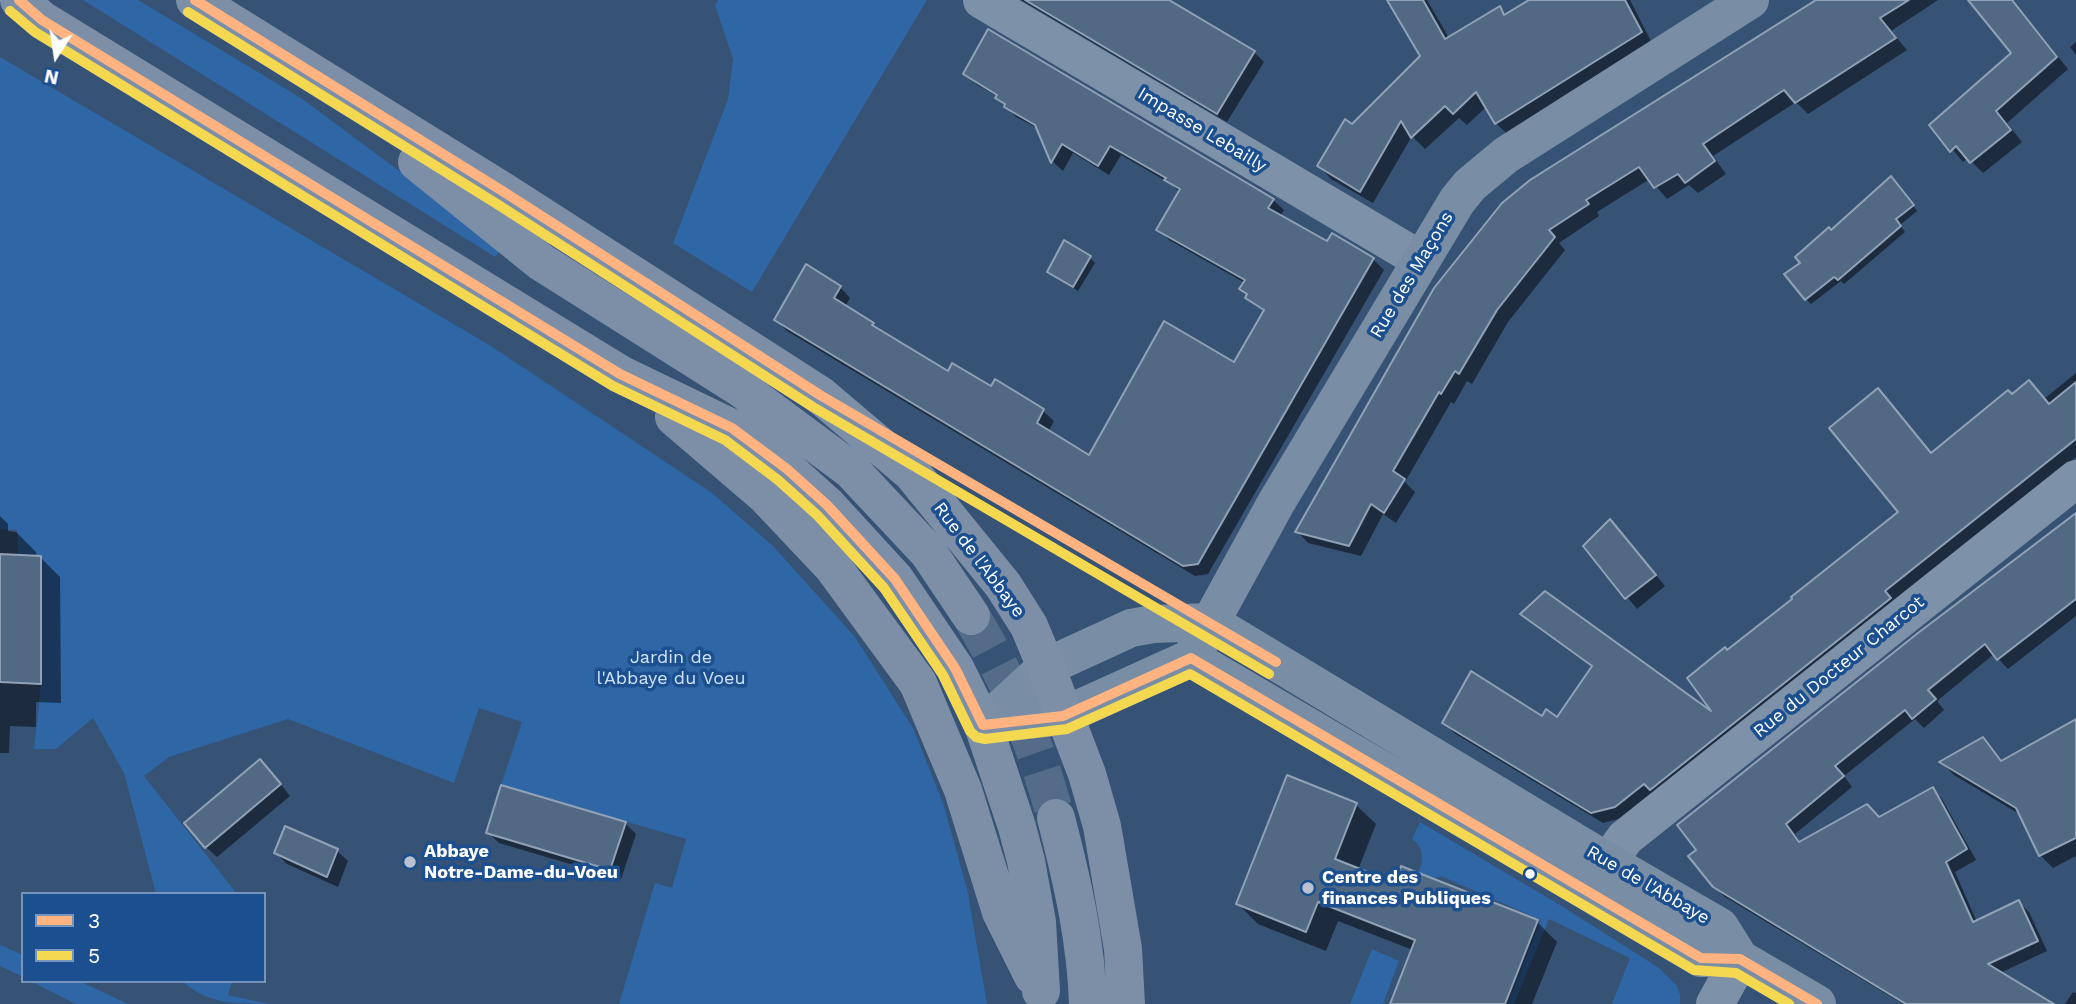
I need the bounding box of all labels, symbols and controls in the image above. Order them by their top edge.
north arrow [21,21,91,91]
text: N [42,64,61,90]
street label: Impasse Lebailly [1134,83,1270,177]
street label: Rue des Maçons [1366,208,1458,342]
street label: Rue de l'Abbaye [929,498,1029,622]
street label: Rue du Docteur Charcot [1749,591,1929,743]
park label: Jardin de l'Abbaye du Voeu [596,647,746,690]
place label: Abbaye Notre-Dame-du-Voeu [424,841,618,884]
street label: Rue de l'Abbaye [1583,841,1713,929]
marker: Abbaye Notre-Dame-du-Voeu [402,854,418,870]
place label: Centre des finances Publiques [1322,867,1491,910]
unlabelled marker [1523,867,1537,881]
marker: Centre des finances Publiques [1300,880,1316,896]
legend [21,892,266,983]
text: 3 [88,908,100,933]
text: 5 [88,943,100,968]

